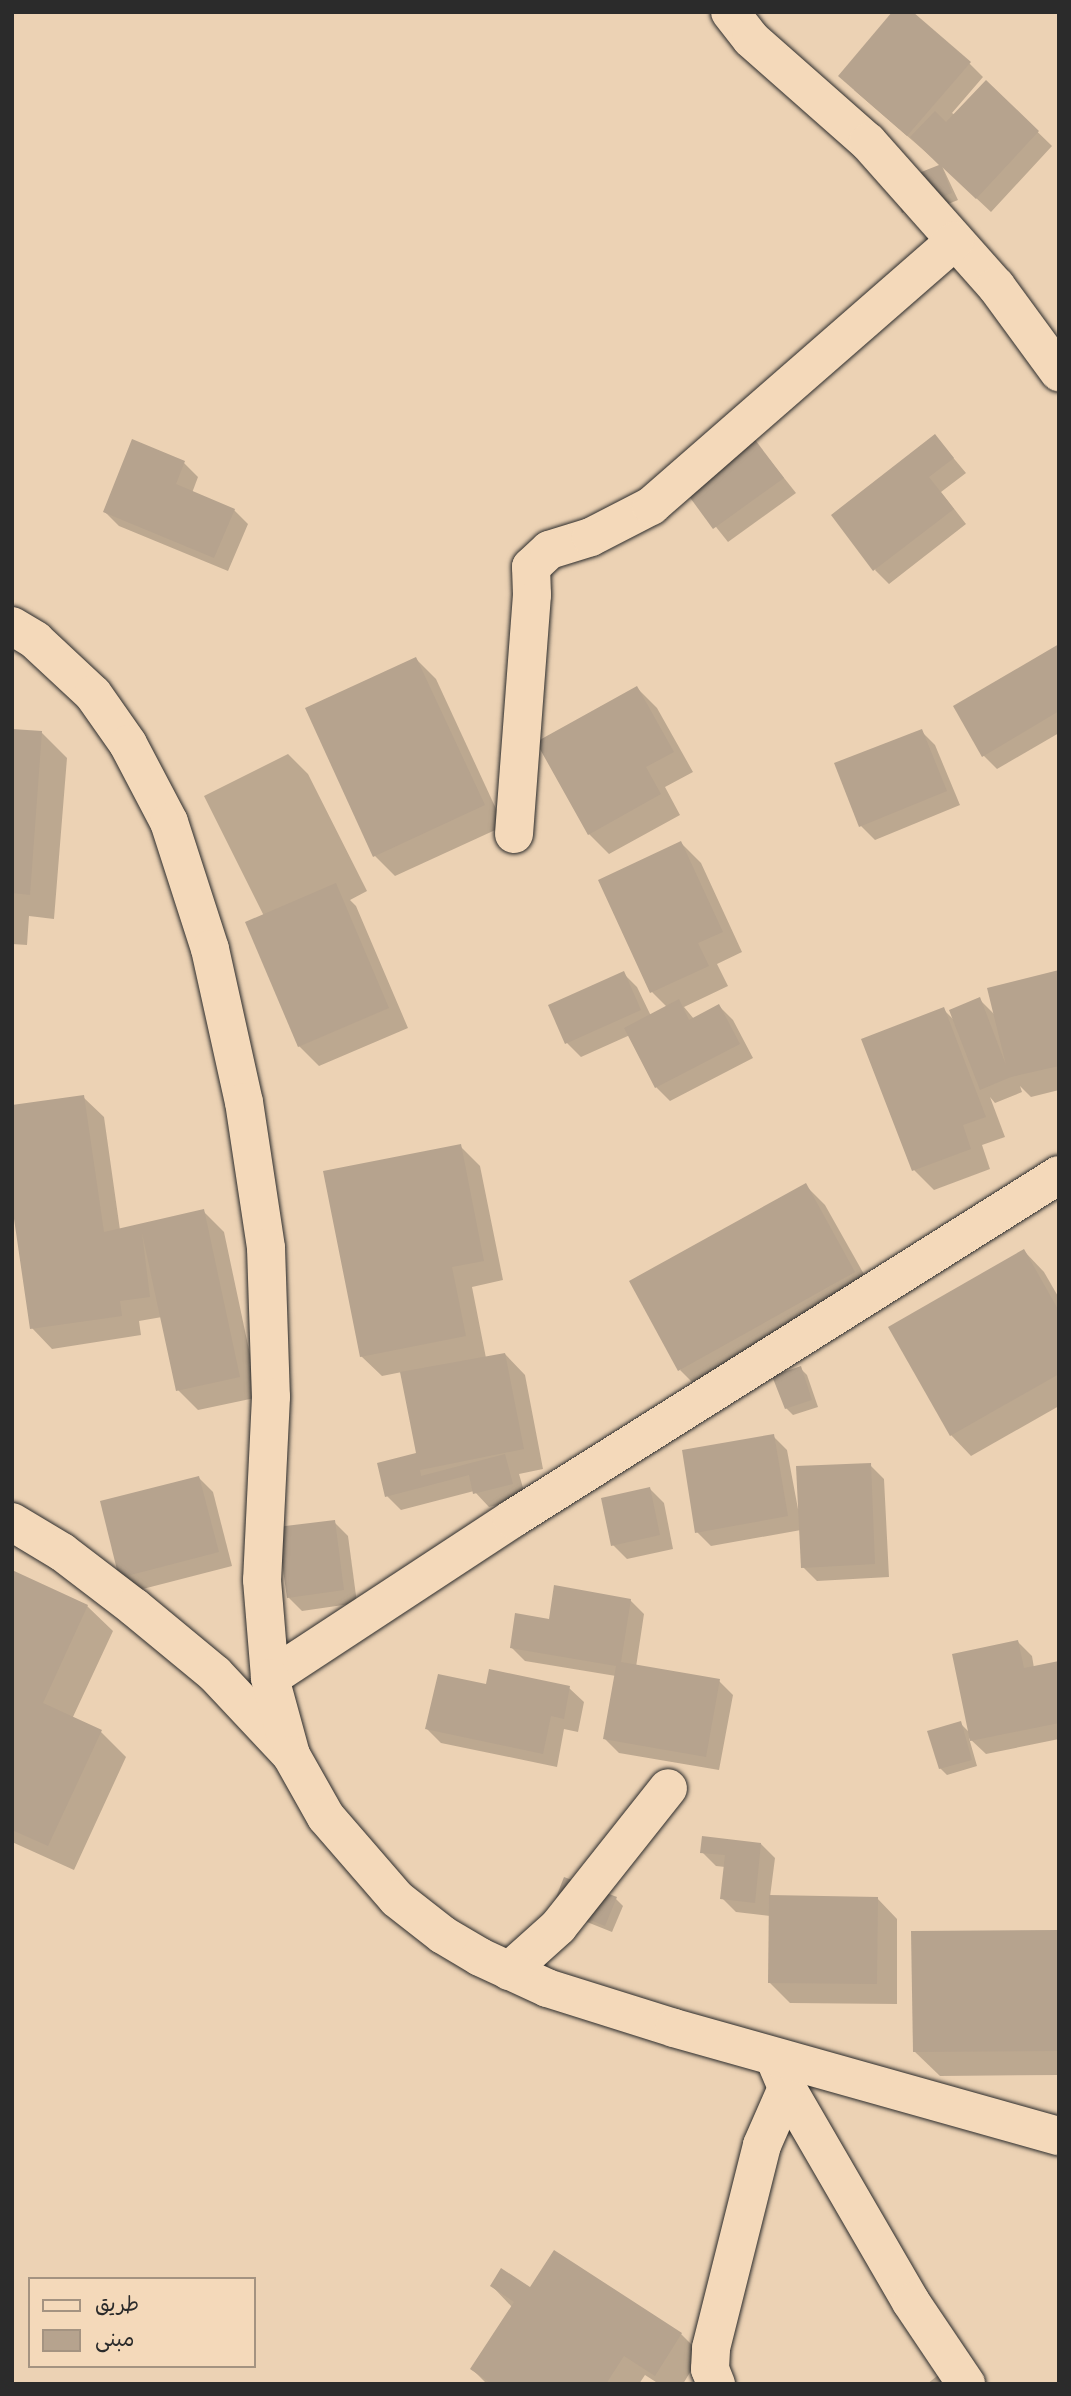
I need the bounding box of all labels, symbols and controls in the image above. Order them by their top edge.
legend [28,2277,256,2368]
text: طريق [95,2290,139,2318]
text: مبنى [95,2325,134,2353]

